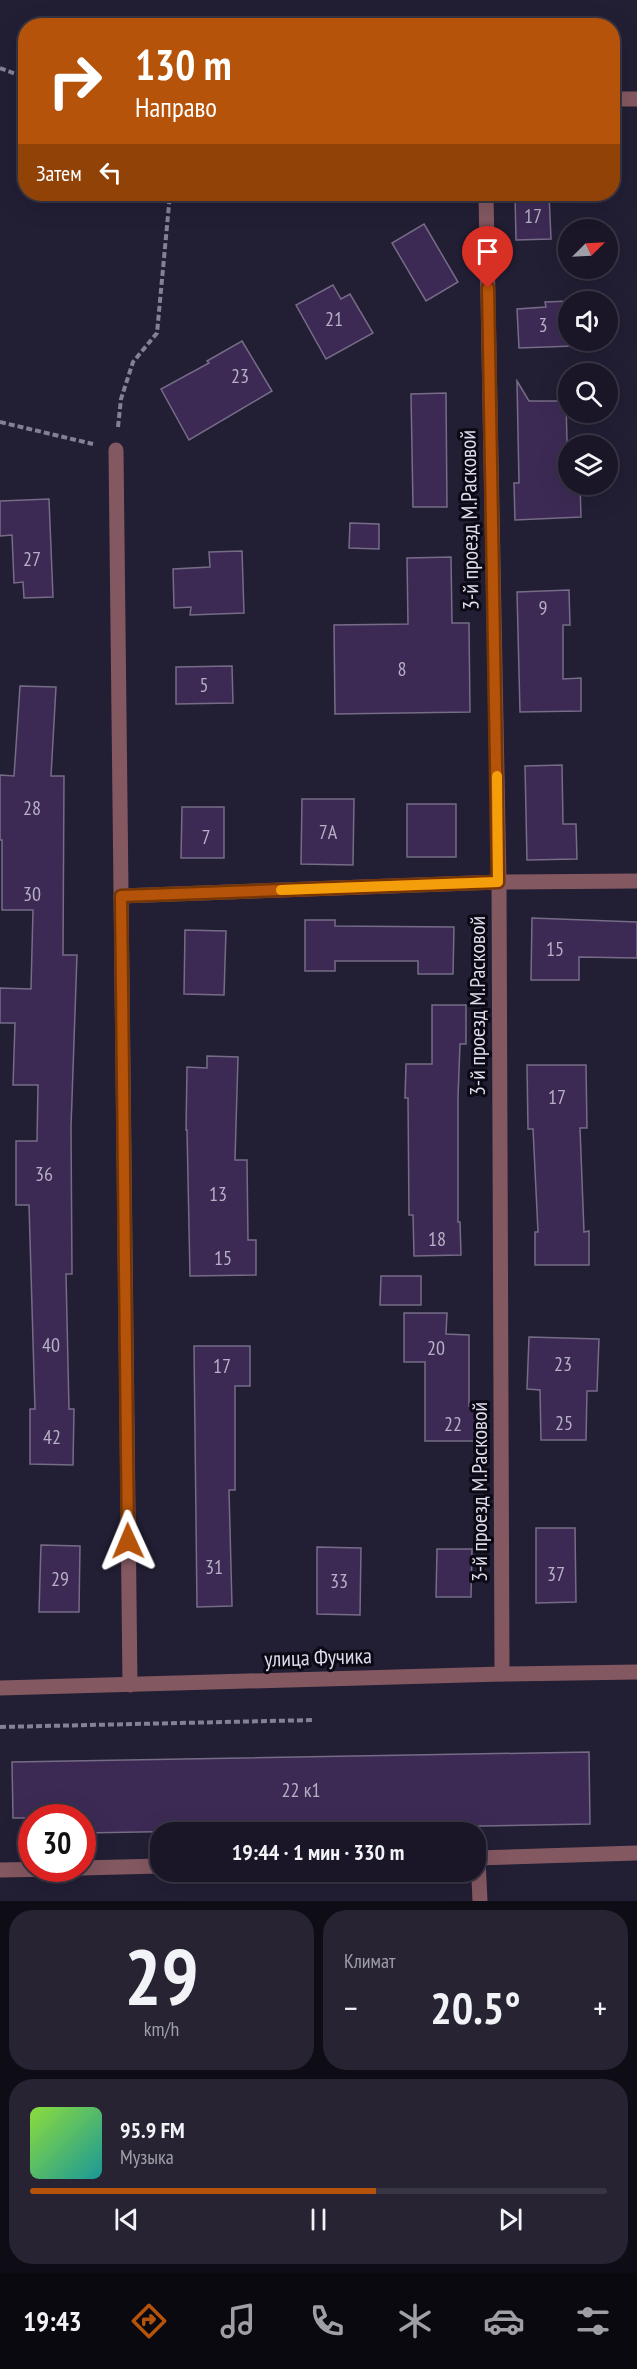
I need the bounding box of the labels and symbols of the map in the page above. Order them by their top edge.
house number: 17 [524,203,542,229]
north arrow [558,219,618,279]
pin [462,226,513,288]
house number: 21 [325,306,343,332]
house number: 3 [539,312,548,338]
house number: 23 [231,363,249,389]
street label: 3-й проезд М.Расковой [453,430,485,610]
house number: 27 [23,546,41,572]
house number: 9 [539,595,548,621]
house number: 8 [398,656,407,682]
house number: 5 [200,672,209,698]
house number: 28 [23,795,41,821]
house number: 7А [319,819,338,845]
house number: 7 [202,824,211,850]
house number: 30 [23,881,41,907]
street label: 3-й проезд М.Расковой [463,916,491,1096]
house number: 15 [546,936,564,962]
house number: 17 [548,1084,566,1110]
house number: 36 [35,1161,53,1187]
house number: 13 [209,1181,227,1207]
house number: 18 [428,1226,446,1252]
house number: 15 [214,1245,232,1271]
house number: 40 [42,1332,60,1358]
house number: 20 [427,1335,445,1361]
house number: 23 [554,1351,572,1377]
house number: 17 [213,1353,231,1379]
street label: 3-й проезд М.Расковой [465,1402,493,1582]
house number: 25 [555,1410,573,1436]
house number: 22 [444,1411,462,1437]
house number: 42 [43,1424,61,1450]
position arrow [96,1509,160,1573]
house number: 31 [205,1554,223,1580]
house number: 37 [547,1561,565,1587]
house number: 29 [51,1566,69,1592]
house number: 33 [330,1568,348,1594]
street label: улица Фучика [264,1641,372,1673]
house number: 22 к1 [282,1777,320,1803]
speed limit sign: 30 [18,1804,96,1882]

